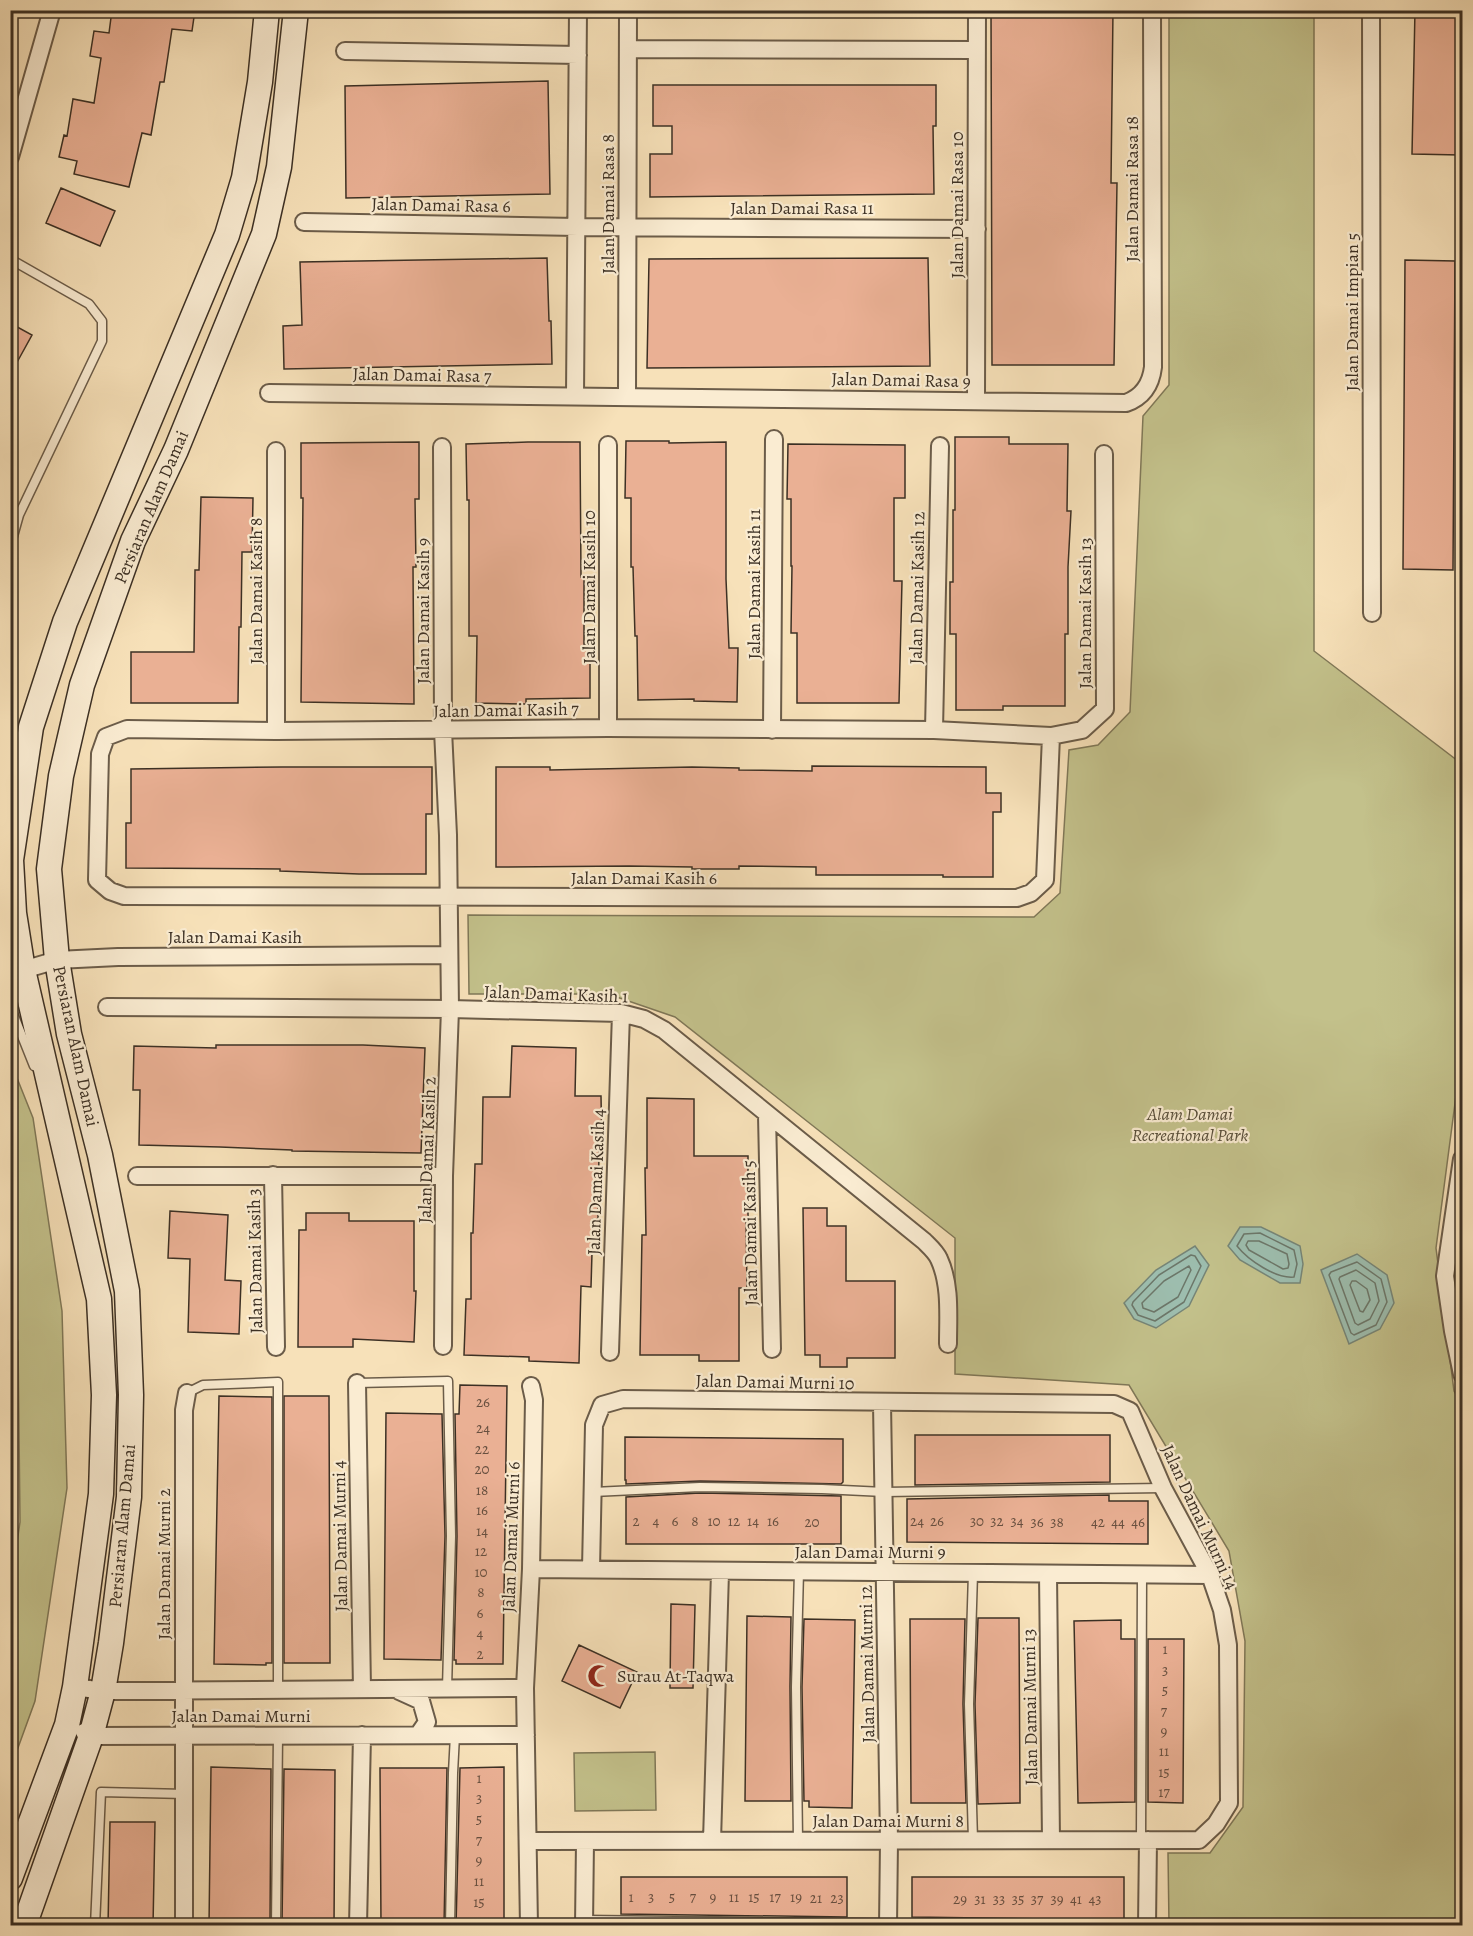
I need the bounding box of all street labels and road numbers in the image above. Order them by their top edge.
street label: Jalan Damai Rasa 18 [1120,116,1144,262]
street label: Jalan Damai Rasa 10 [945,132,969,278]
street label: Jalan Damai Rasa 8 [596,134,620,274]
street label: Jalan Damai Rasa 6 [371,192,511,218]
street label: Jalan Damai Rasa 11 [730,196,874,220]
street label: Jalan Damai Impian 5 [1340,233,1364,391]
street label: Jalan Damai Rasa 7 [352,362,492,388]
street label: Jalan Damai Rasa 9 [831,367,971,393]
street label: Persiaran Alam Damai [108,427,194,587]
street label: Jalan Damai Kasih 11 [742,509,766,659]
street label: Jalan Damai Kasih 10 [577,510,601,664]
street label: Jalan Damai Kasih 12 [904,511,930,665]
street label: Jalan Damai Kasih 8 [244,518,268,664]
street label: Jalan Damai Kasih 13 [1073,537,1097,689]
street label: Jalan Damai Kasih 9 [411,538,435,684]
street label: Jalan Damai Kasih 7 [433,697,579,723]
street label: Jalan Damai Kasih 6 [571,866,717,890]
street label: Jalan Damai Kasih [168,925,303,949]
street label: Persiaran Alam Damai [47,963,105,1129]
street label: Jalan Damai Kasih 1 [484,979,628,1009]
street label: Jalan Damai Kasih 2 [412,1076,442,1224]
street label: Jalan Damai Kasih 4 [581,1109,611,1255]
street label: Jalan Damai Kasih 5 [737,1160,763,1306]
street label: Jalan Damai Kasih 3 [242,1188,268,1334]
street label: Jalan Damai Murni 10 [695,1369,855,1395]
street label: Jalan Damai Murni 14 [1156,1441,1244,1593]
street label: Persiaran Alam Damai [103,1443,141,1609]
street label: Jalan Damai Murni 4 [327,1460,353,1612]
street label: Jalan Damai Murni 6 [496,1461,526,1613]
street label: Jalan Damai Murni 2 [152,1488,176,1640]
street label: Jalan Damai Murni 9 [794,1540,946,1564]
street label: Jalan Damai Murni 12 [854,1584,880,1743]
street label: Jalan Damai Murni 13 [1017,1628,1043,1786]
street label: Jalan Damai Murni [171,1704,311,1728]
street label: Jalan Damai Murni 8 [812,1809,964,1833]

